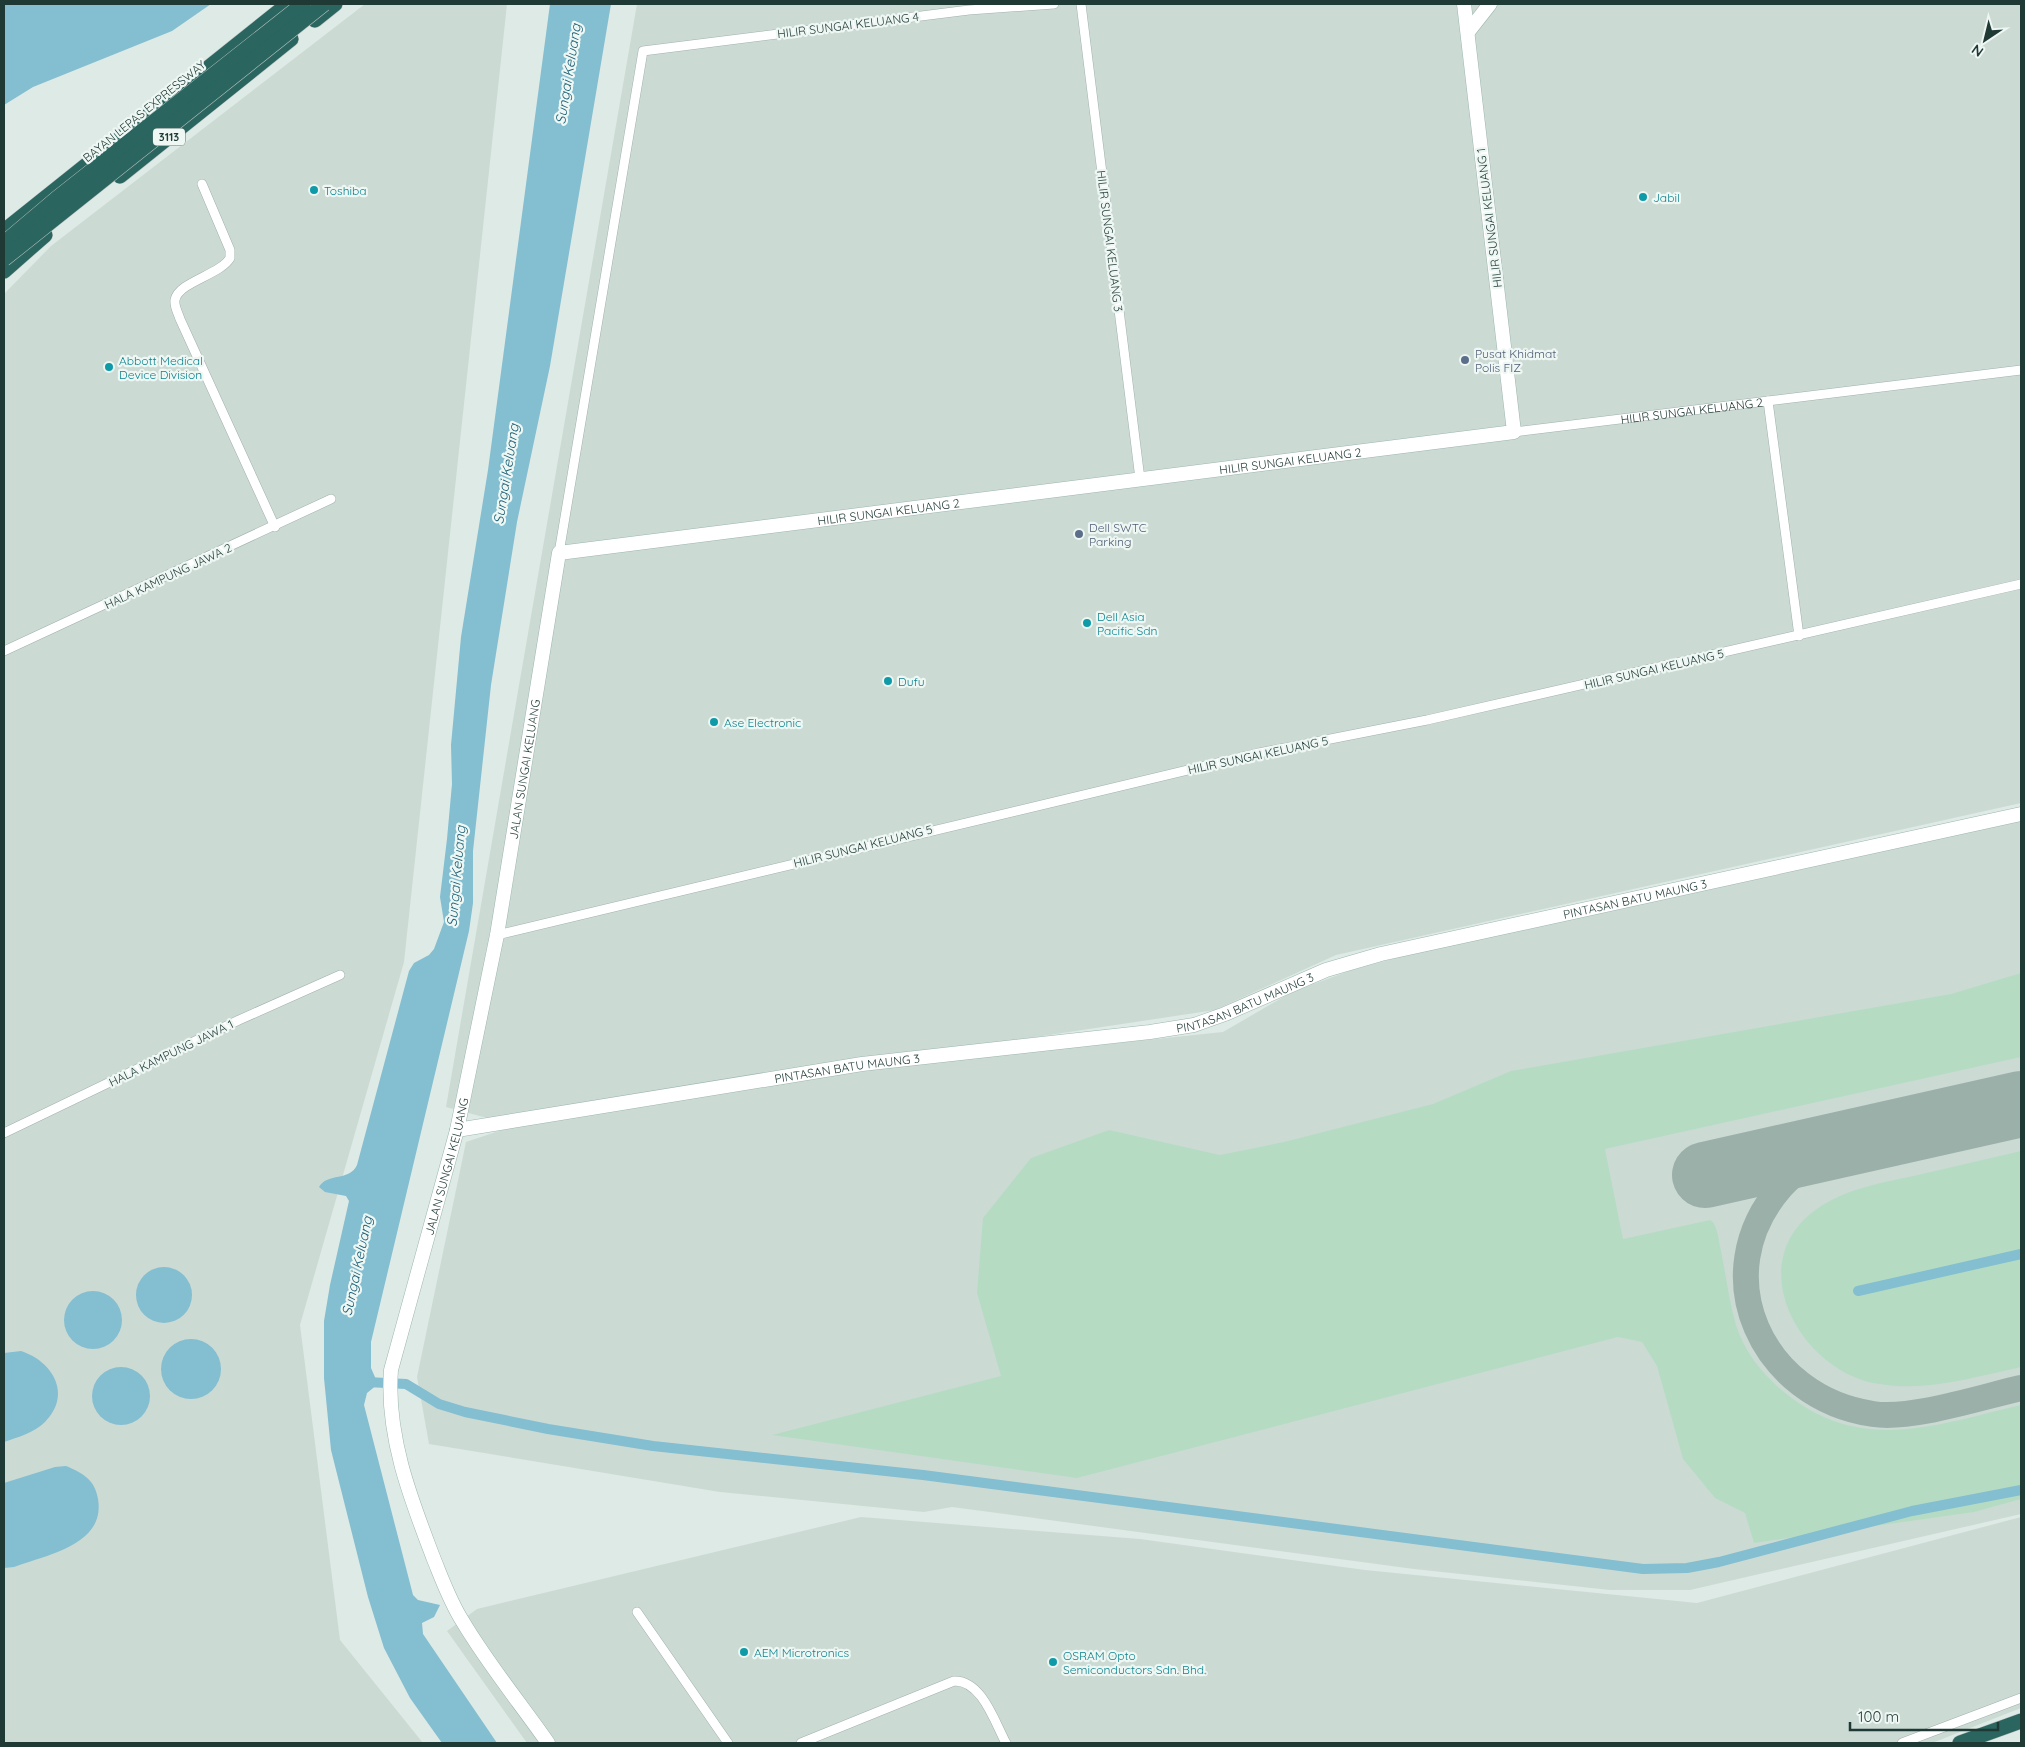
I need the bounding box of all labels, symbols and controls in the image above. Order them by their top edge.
street label: HILIR SUNGAI KELUANG 4 [776,9,920,41]
north arrow [1960,15,2010,65]
water label: Sungai Keluang [551,21,585,125]
text: N [1968,40,1987,61]
street label: BAYAN LEPAS EXPRESSWAY [80,57,209,165]
road number: 3113 [153,128,185,146]
street label: HILIR SUNGAI KELUANG 1 [1473,147,1505,289]
street label: HILIR SUNGAI KELUANG 3 [1094,169,1126,313]
place label: Toshiba [324,183,367,198]
marker: Toshiba [308,184,320,196]
place label: Jabil [1653,190,1680,205]
marker: Jabil [1637,191,1649,203]
place label: Pusat Khidmat Polis FIZ [1475,346,1556,375]
place label: Abbott Medical Device Division [119,353,203,382]
marker: Pusat Khidmat Polis FIZ [1459,354,1471,366]
marker: Abbott Medical Device Division [103,361,115,373]
street label: HILIR SUNGAI KELUANG 2 [1620,394,1764,426]
water label: Sungai Keluang [489,421,523,525]
street label: HILIR SUNGAI KELUANG 2 [1218,444,1363,477]
street label: HILIR SUNGAI KELUANG 2 [816,495,961,528]
place label: Dell SWTC Parking [1089,520,1147,549]
marker: Dell SWTC Parking [1073,528,1085,540]
street label: HALA KAMPUNG JAWA 2 [102,540,234,612]
place label: Dell Asia Pacific Sdn [1097,609,1157,638]
marker: Dell Asia Pacific Sdn [1081,617,1093,629]
street label: HILIR SUNGAI KELUANG 5 [1583,646,1725,692]
place label: Dufu [898,674,925,689]
marker: Dufu [882,675,894,687]
street label: JALAN SUNGAI KELUANG [505,698,543,840]
place label: Ase Electronic [724,715,801,730]
marker: Ase Electronic [708,716,720,728]
street label: HILIR SUNGAI KELUANG 5 [1187,733,1329,777]
street label: HILIR SUNGAI KELUANG 5 [792,821,934,871]
water label: Sungai Keluang [443,823,469,927]
street label: PINTASAN BATU MAUNG 3 [1562,875,1708,921]
street label: PINTASAN BATU MAUNG 3 [1175,969,1316,1035]
street label: HALA KAMPUNG JAWA 1 [106,1016,236,1090]
street label: PINTASAN BATU MAUNG 3 [773,1050,921,1086]
street label: JALAN SUNGAI KELUANG [421,1096,471,1237]
water label: Sungai Keluang [338,1213,377,1317]
place label: AEM Microtronics [754,1645,849,1660]
marker: AEM Microtronics [738,1646,750,1658]
place label: OSRAM Opto Semiconductors Sdn. Bhd. [1063,1648,1206,1677]
marker: OSRAM Opto Semiconductors Sdn. Bhd. [1047,1656,1059,1668]
scale bar [1850,1700,1998,1732]
text: 100 m [1858,1707,1899,1726]

